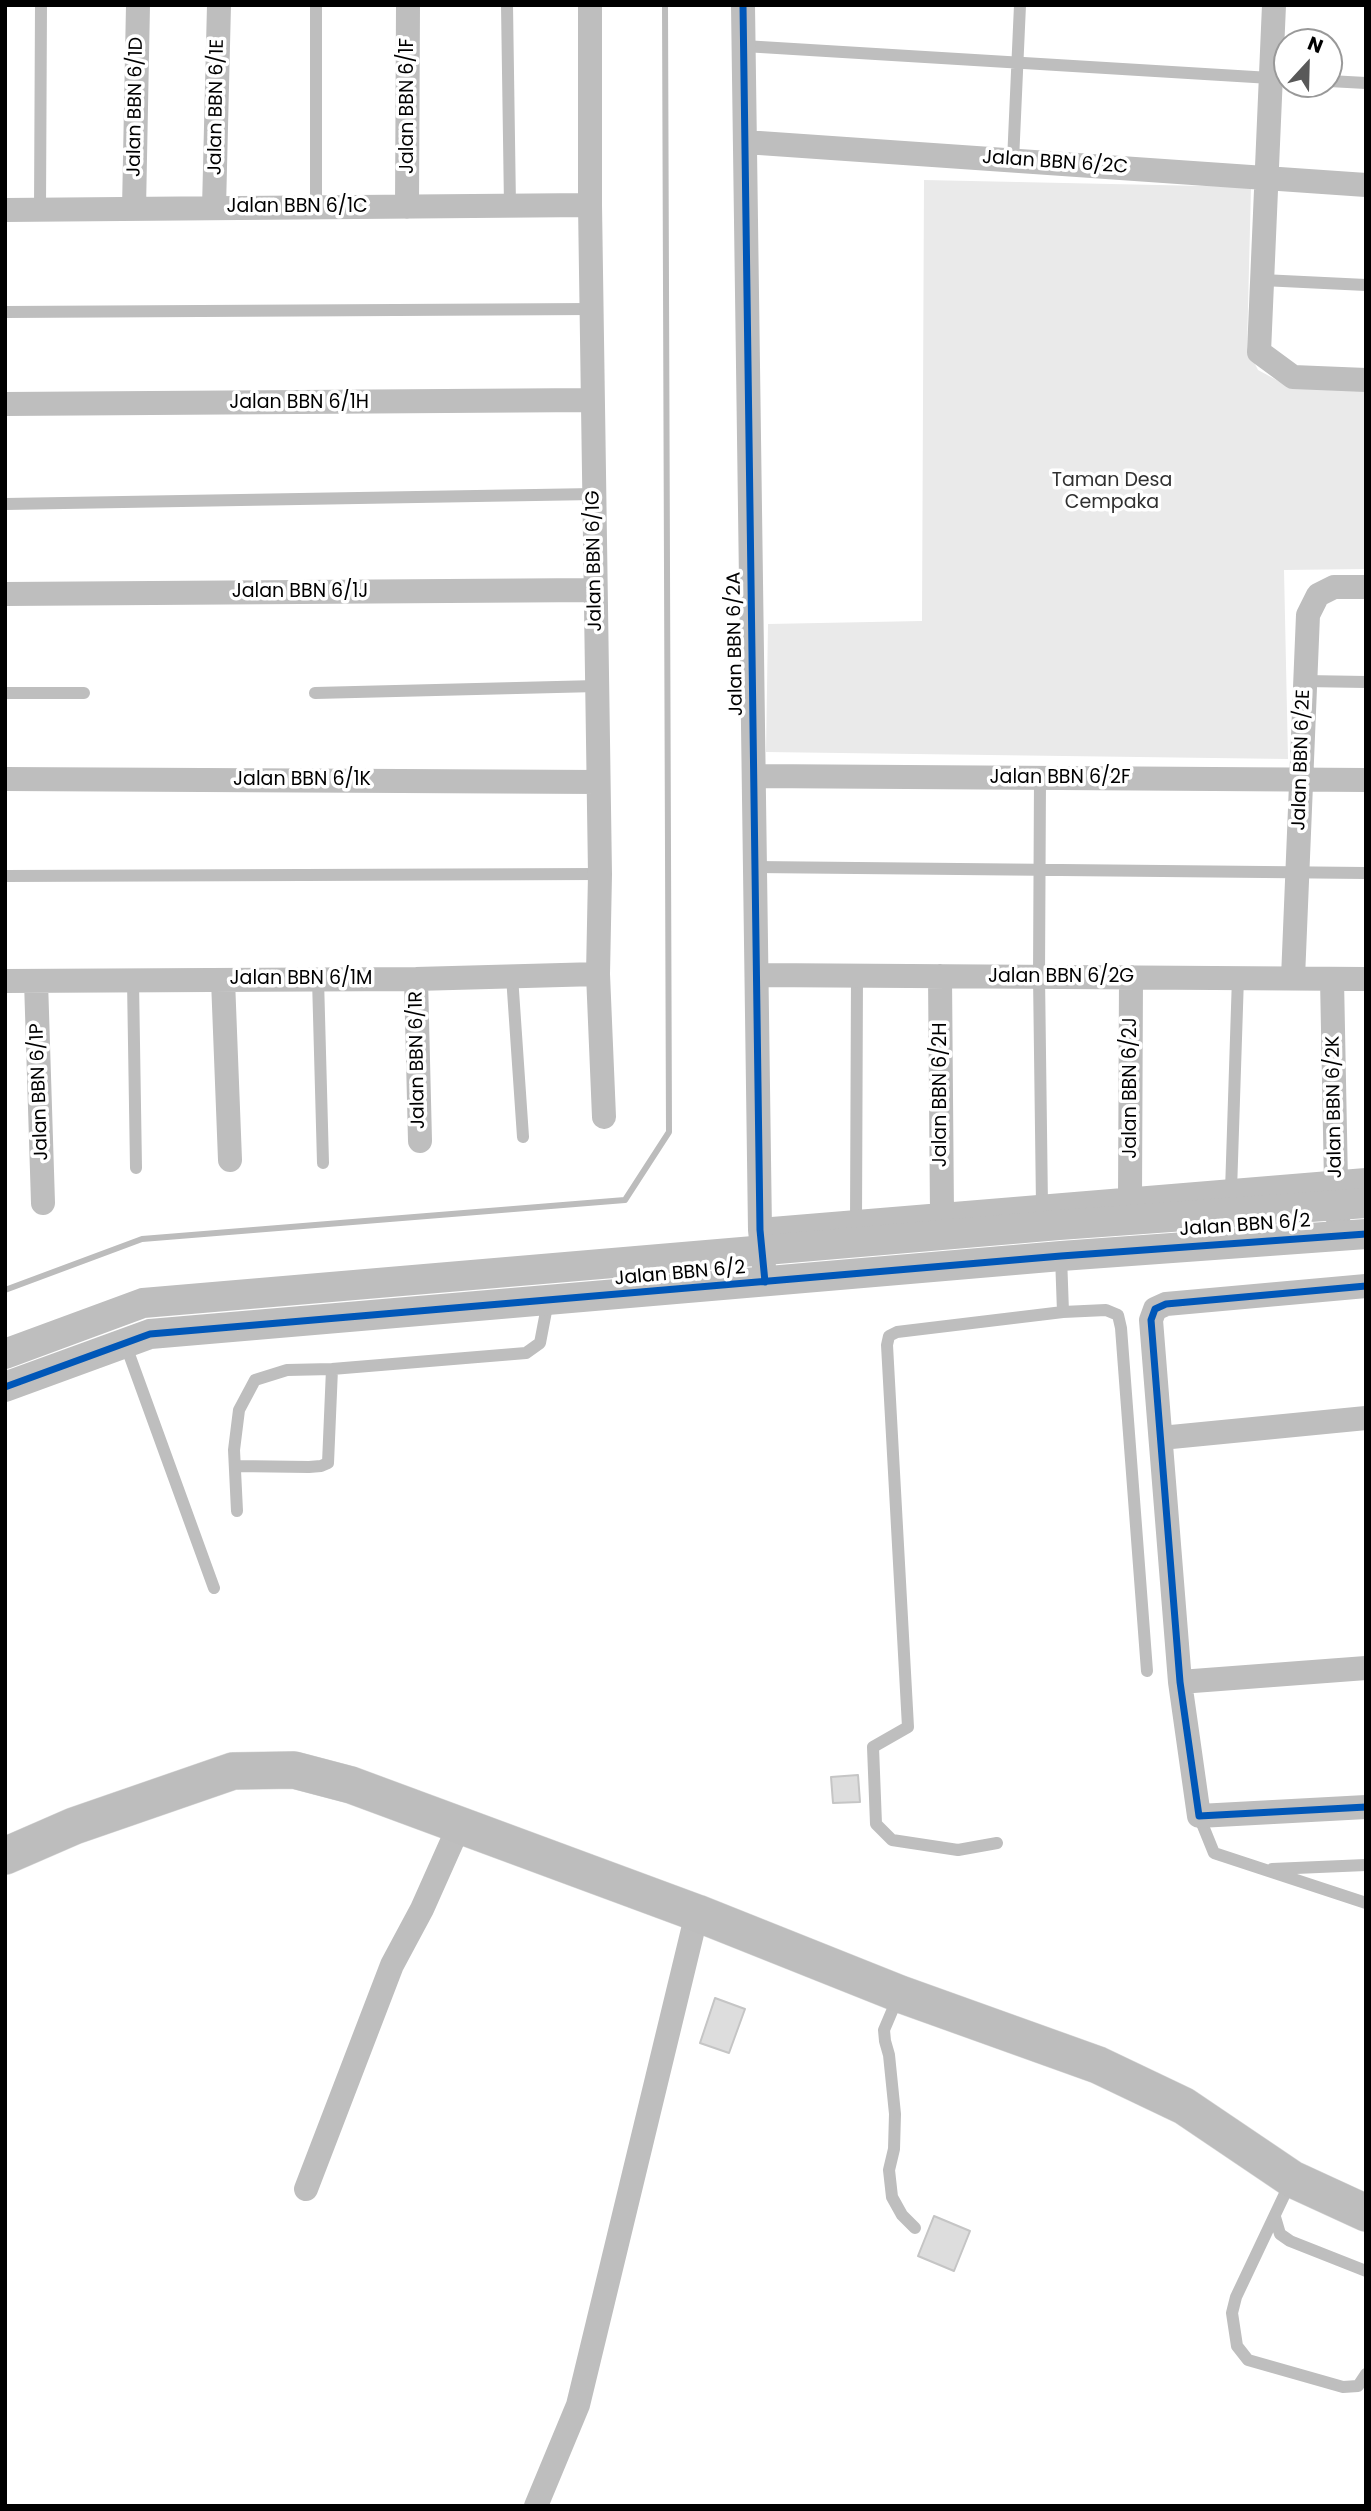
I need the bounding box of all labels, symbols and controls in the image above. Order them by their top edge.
north arrow [1273,28,1343,98]
text: N [1304,30,1327,60]
street label: Jalan BBN 6/1D [123,37,149,177]
street label: Jalan BBN 6/1F [397,38,419,174]
street label: Jalan BBN 6/1E [204,39,230,175]
street label: Jalan BBN 6/2C [981,147,1129,179]
street label: Jalan BBN 6/1C [226,196,368,218]
street label: Jalan BBN 6/1H [229,392,369,414]
park label: Taman Desa Cempaka [1052,470,1172,514]
street label: Jalan BBN 6/1G [582,490,608,632]
street label: Jalan BBN 6/2A [723,572,749,716]
street label: Jalan BBN 6/1J [232,581,368,603]
street label: Jalan BBN 6/2E [1288,689,1316,831]
street label: Jalan BBN 6/2F [990,767,1130,789]
street label: Jalan BBN 6/1K [233,769,371,791]
street label: Jalan BBN 6/2G [988,966,1134,988]
street label: Jalan BBN 6/1M [230,968,372,990]
street label: Jalan BBN 6/1R [405,991,431,1129]
street label: Jalan BBN 6/2J [1120,1017,1142,1159]
street label: Jalan BBN 6/1P [26,1023,54,1161]
street label: Jalan BBN 6/2H [930,1023,952,1167]
street label: Jalan BBN 6/2K [1322,1035,1348,1179]
street label: Jalan BBN 6/2 [1179,1210,1311,1242]
street label: Jalan BBN 6/2 [614,1257,746,1291]

